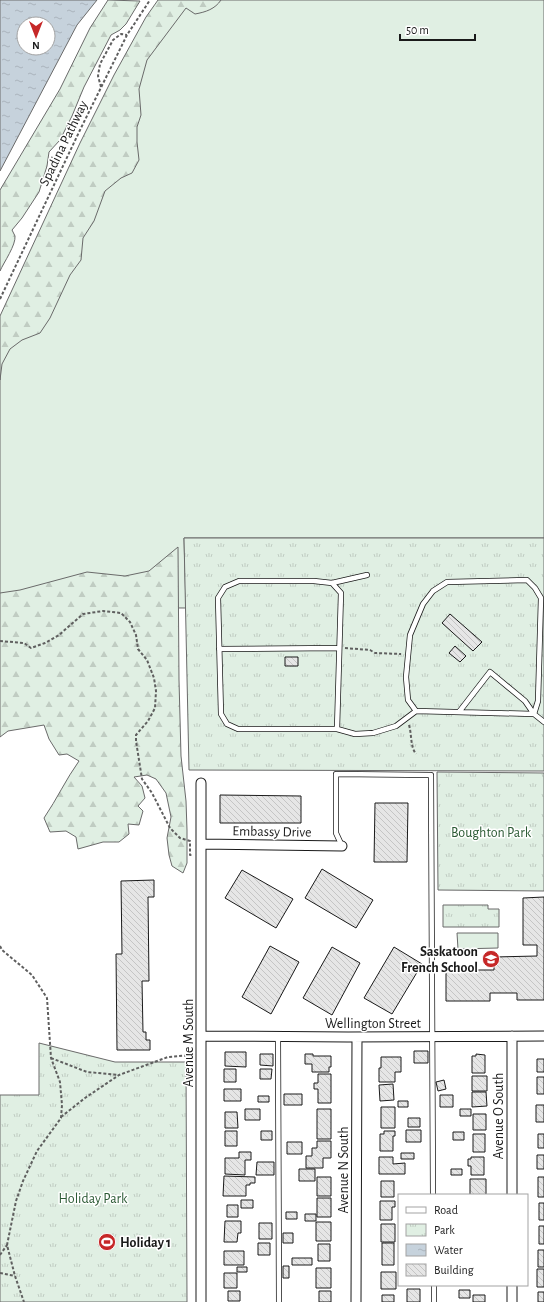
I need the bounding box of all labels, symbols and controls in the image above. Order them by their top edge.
north arrow [16,16,56,56]
scale bar [400,16,475,42]
text: 50 m [406,24,429,36]
text: N [32,40,40,51]
street label: Spadina Pathway [37,98,91,188]
street label: Embassy Drive [232,824,312,840]
park label: Boughton Park [451,826,532,840]
place label: Saskatoon French School [401,945,478,975]
school or university icon: Saskatoon French School [481,949,501,969]
street label: Avenue M South [182,999,196,1087]
street label: Wellington Street [325,1017,422,1031]
street label: Avenue O South [492,1073,506,1159]
street label: Avenue N South [337,1126,351,1214]
park label: Holiday Park [58,1192,128,1206]
legend [398,1194,528,1286]
text: Road [434,1204,458,1216]
text: Park [434,1224,455,1236]
sports icon: Holiday 1 [97,1232,117,1252]
place label: Holiday 1 [120,1236,171,1250]
text: Water [434,1244,463,1256]
text: Building [434,1264,474,1276]

